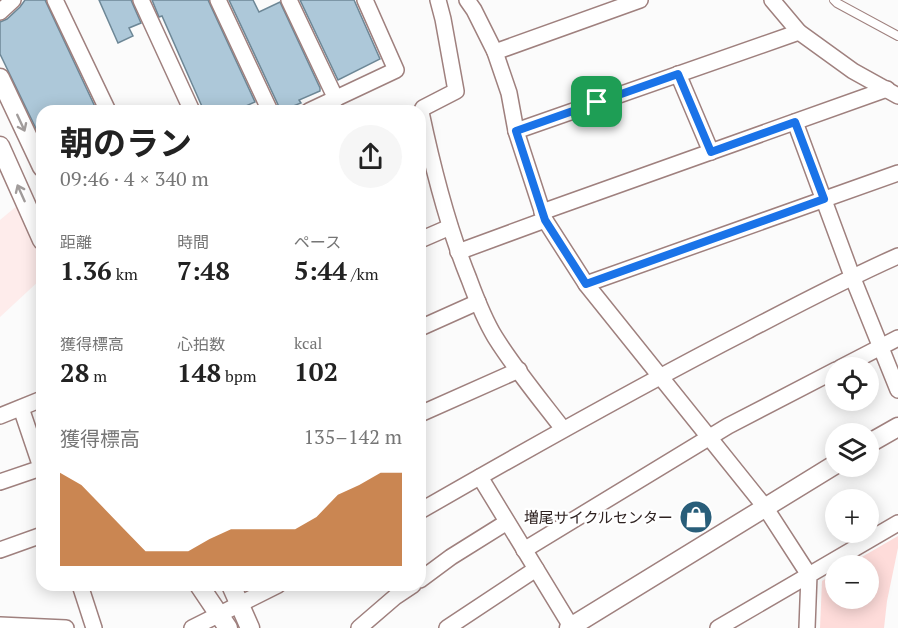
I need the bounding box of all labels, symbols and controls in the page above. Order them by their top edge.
pin [571,76,622,127]
icon: arrive [580,85,613,118]
one-way arrow [16,113,28,131]
text: 朝のラン [60,121,192,164]
button: share [339,125,402,188]
text: 09:46 · 4 × 340 m [60,165,209,192]
one-way arrow [15,184,26,203]
text: 距離 [60,231,92,253]
text: 時間 [177,231,209,253]
text: ペース [294,231,341,253]
text: 1.36 [60,253,112,287]
text: 7:48 [177,253,230,287]
text: 5:44 [294,253,347,287]
text: km [112,263,138,285]
text: /km [347,263,378,285]
text: kcal [294,332,322,354]
text: 獲得標高 [60,333,124,355]
text: 心拍数 [177,333,225,355]
text: 102 [294,354,338,388]
text: 28 [60,355,89,389]
text: 148 [177,355,221,389]
map controls [825,357,879,609]
button: locate [825,357,879,411]
text: m [89,365,107,387]
text: bpm [221,365,257,387]
text: 135–142 m [303,423,402,450]
button: layers [825,423,879,477]
text: 獲得標高 [60,425,140,452]
button: + [825,489,879,543]
shop icon: 増尾サイクルセンター [678,499,714,535]
place label: 増尾サイクルセンター [524,507,673,527]
button: − [825,555,879,609]

